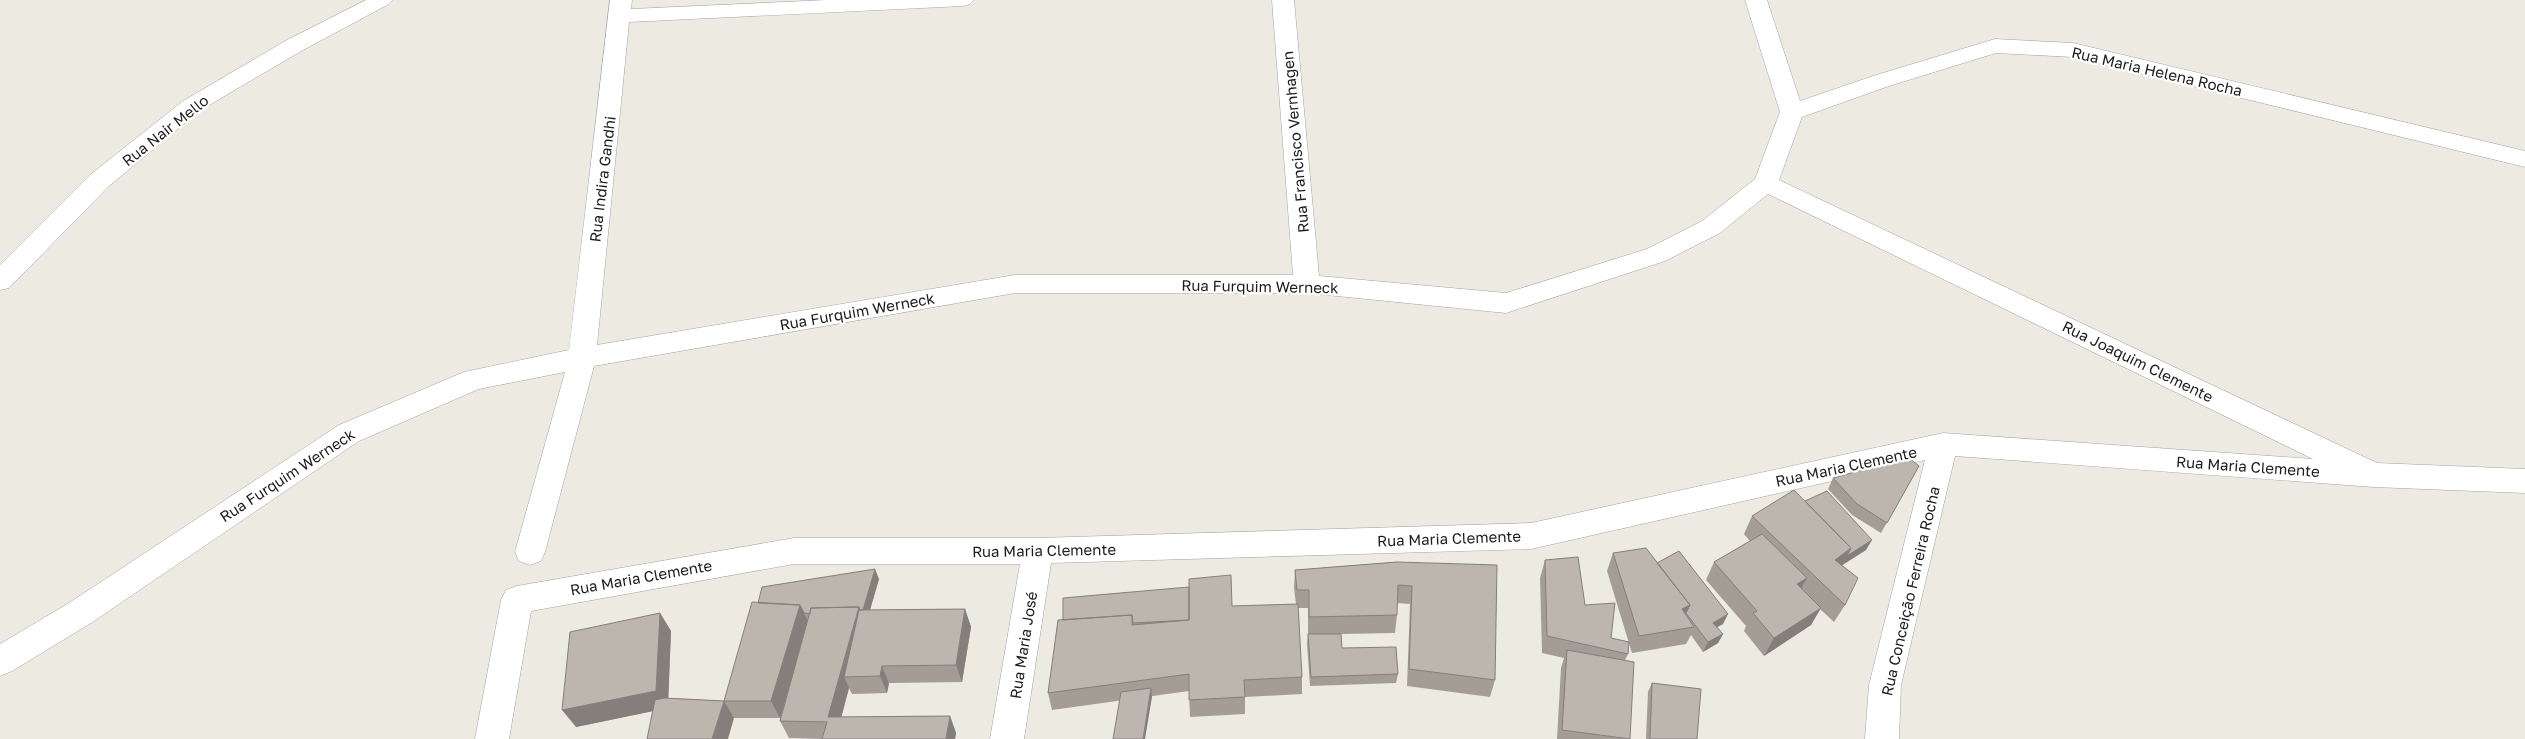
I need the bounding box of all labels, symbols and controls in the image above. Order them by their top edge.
street label: Rua Maria Helena Rocha [2070,43,2244,99]
street label: Rua Francisco Vernhagen [1278,50,1312,234]
street label: Rua Nair Mello [118,91,212,169]
street label: Rua Indira Gandhi [585,115,619,243]
street label: Rua Furquim Werneck [1181,276,1339,296]
street label: Rua Furquim Werneck [778,288,936,334]
street label: Rua Joaquim Clemente [2060,317,2217,406]
street label: Rua Furquim Werneck [216,424,358,525]
street label: Rua Maria Clemente [1774,442,1919,490]
street label: Rua Maria Clemente [2176,452,2321,480]
street label: Rua Conceição Ferreira Rocha [1877,484,1943,698]
street label: Rua Maria Clemente [1377,526,1522,550]
street label: Rua Maria Clemente [972,540,1116,560]
street label: Rua Maria Clemente [569,556,714,598]
street label: Rua Maria José [1006,590,1040,700]

